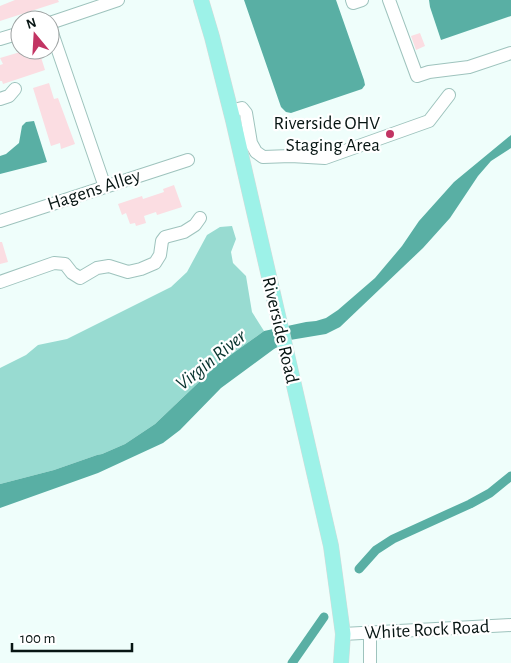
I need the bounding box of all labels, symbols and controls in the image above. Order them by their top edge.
north arrow [10,10,60,60]
text: N [24,15,38,32]
place label: Riverside OHV Staging Area [273,114,380,155]
marker: Riverside OHV Staging Area [384,128,396,140]
street label: Hagens Alley [45,166,143,214]
street label: Riverside Road [258,275,302,385]
water label: Virgin River [172,326,250,394]
street label: White Rock Road [364,617,490,643]
scale bar [12,620,132,652]
text: 100 m [20,631,55,646]

